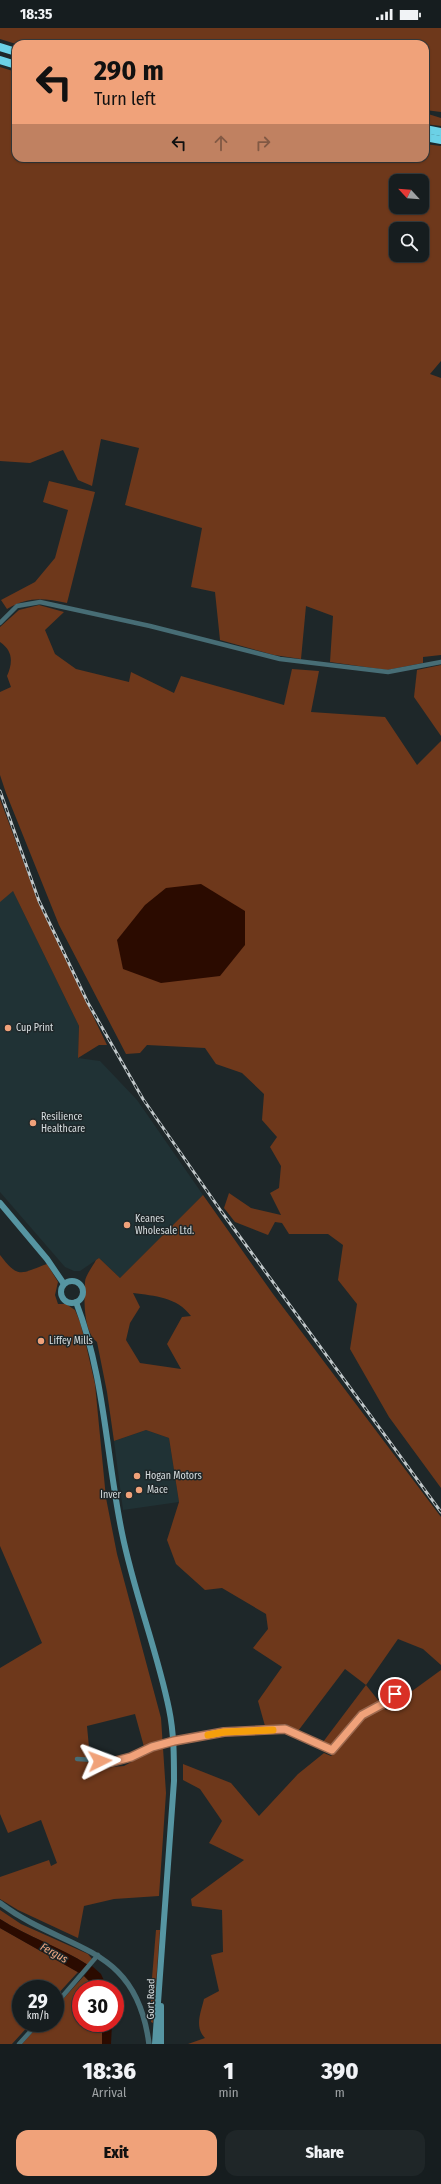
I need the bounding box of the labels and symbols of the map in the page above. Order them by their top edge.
north arrow [389,174,429,214]
place label: Cup Print [16,1022,54,1034]
marker: Cup Print [3,1023,13,1033]
place label: Resilience Healthcare [41,1111,85,1135]
marker: Resilience Healthcare [28,1118,38,1128]
place label: Keanes Wholesale Ltd. [135,1213,194,1237]
marker: Keanes Wholesale Ltd. [122,1220,132,1230]
place label: Liffey Mills [49,1335,93,1347]
marker: Liffey Mills [36,1336,46,1346]
place label: Hogan Motors [145,1470,202,1482]
marker: Hogan Motors [132,1471,142,1481]
place label: Mace [147,1484,168,1496]
marker: Mace [134,1485,144,1495]
place label: Inver [100,1489,121,1501]
marker: Inver [124,1490,134,1500]
pin [378,1677,412,1711]
position arrow [79,1740,121,1782]
water label: Fergus [38,1940,70,1966]
street label: Gort Road [145,1978,157,2020]
speed limit sign: 30 [72,1980,124,2032]

